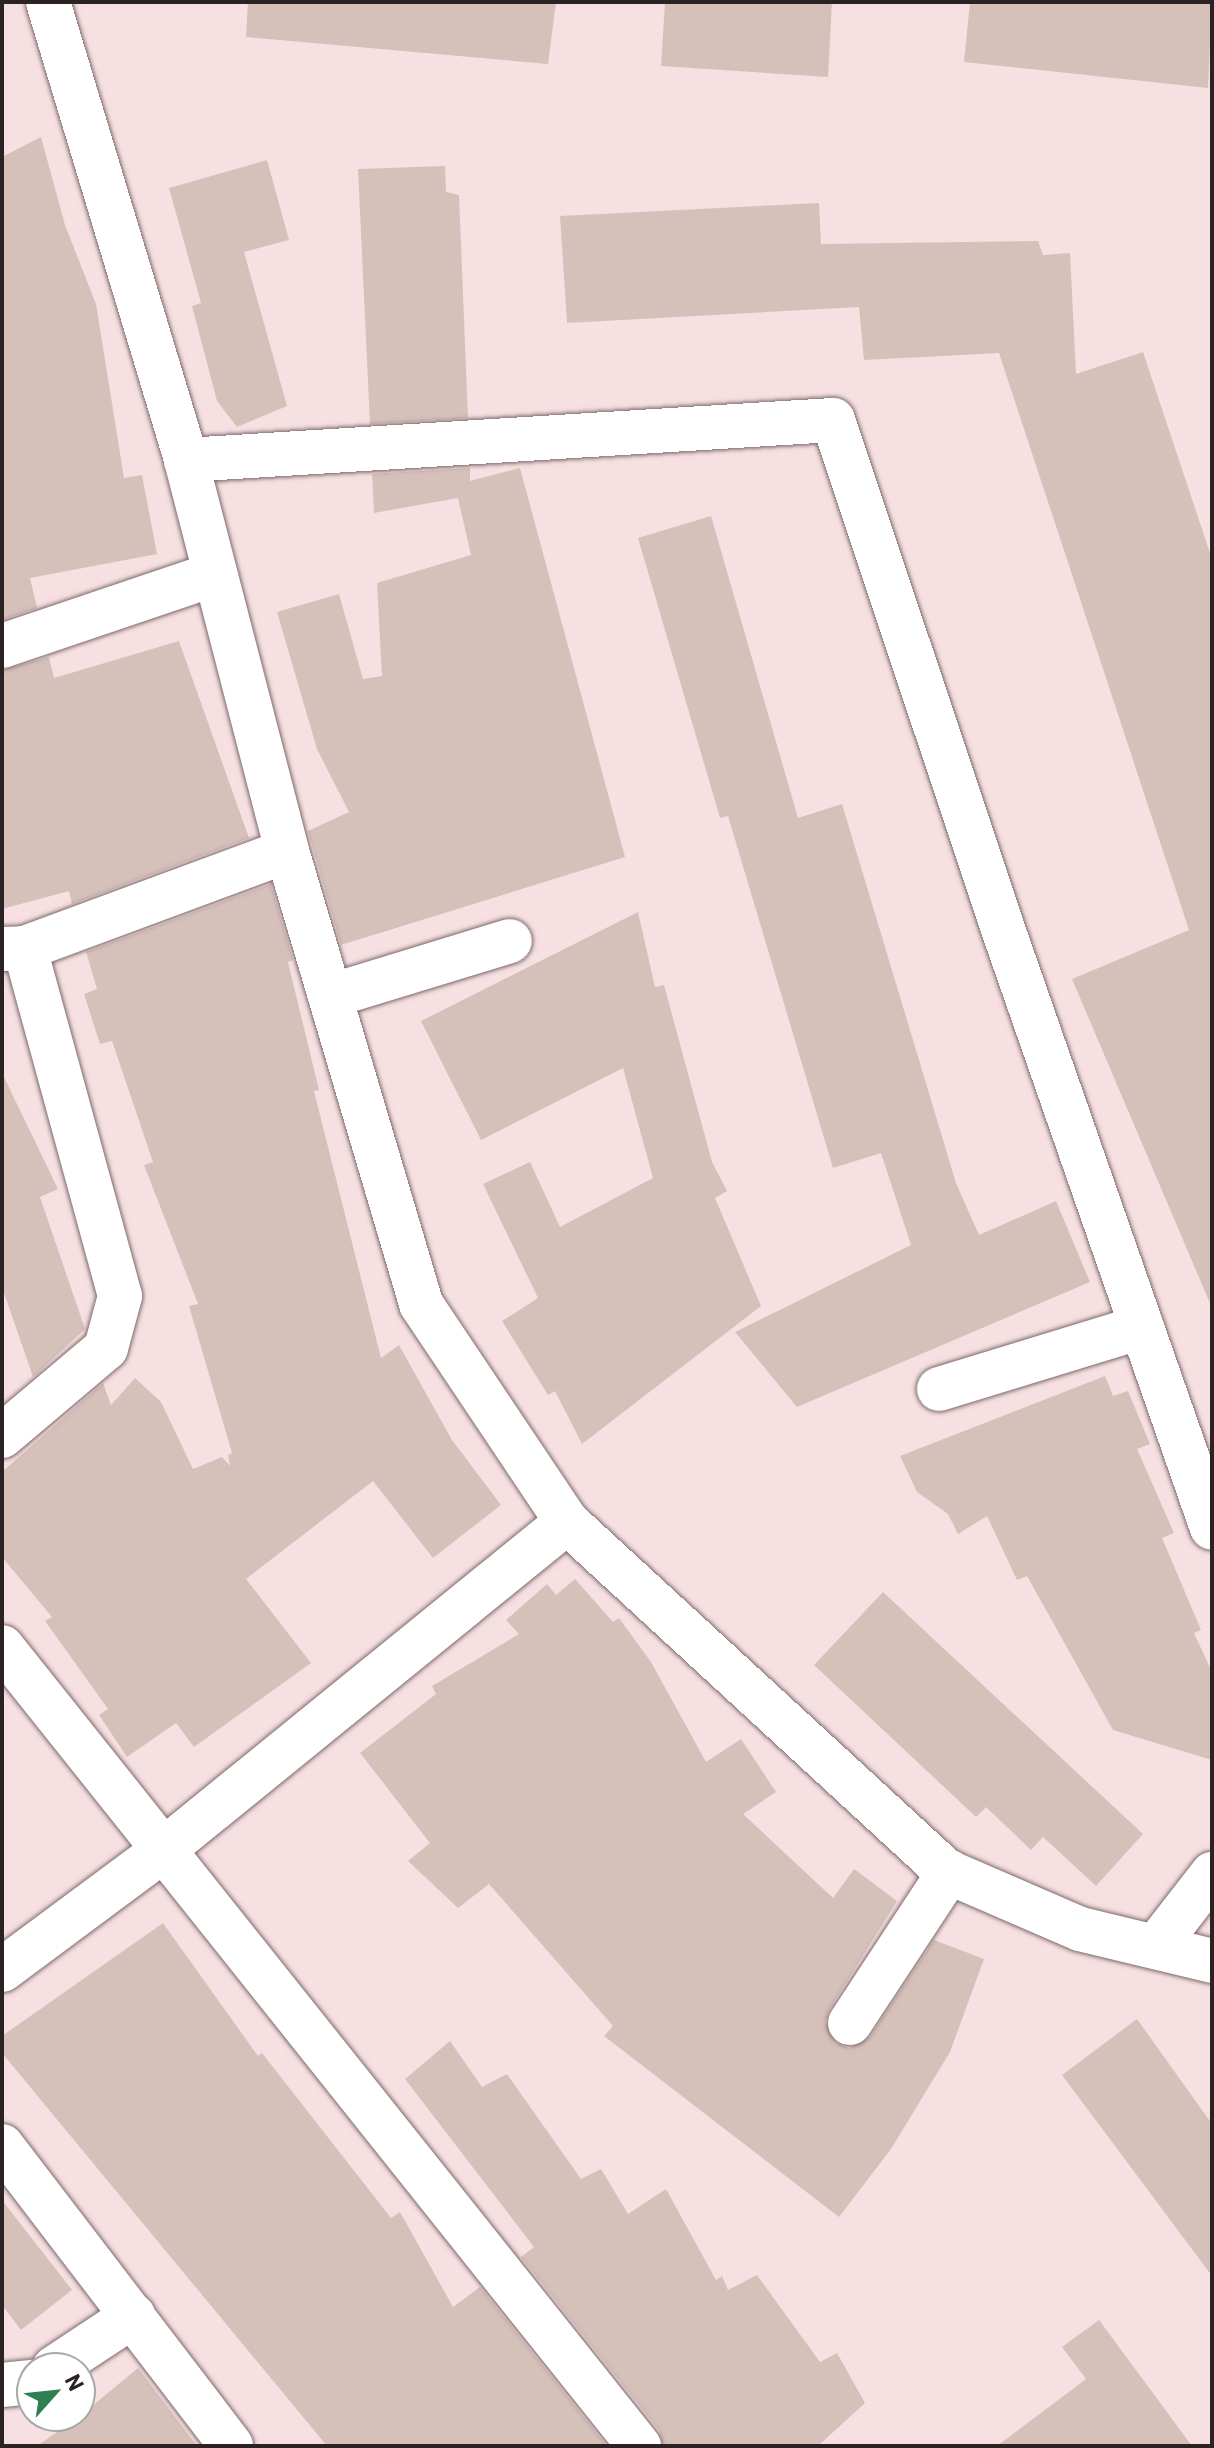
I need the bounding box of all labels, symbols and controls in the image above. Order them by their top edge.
north arrow [16,2352,96,2432]
text: N [61,2370,91,2394]

